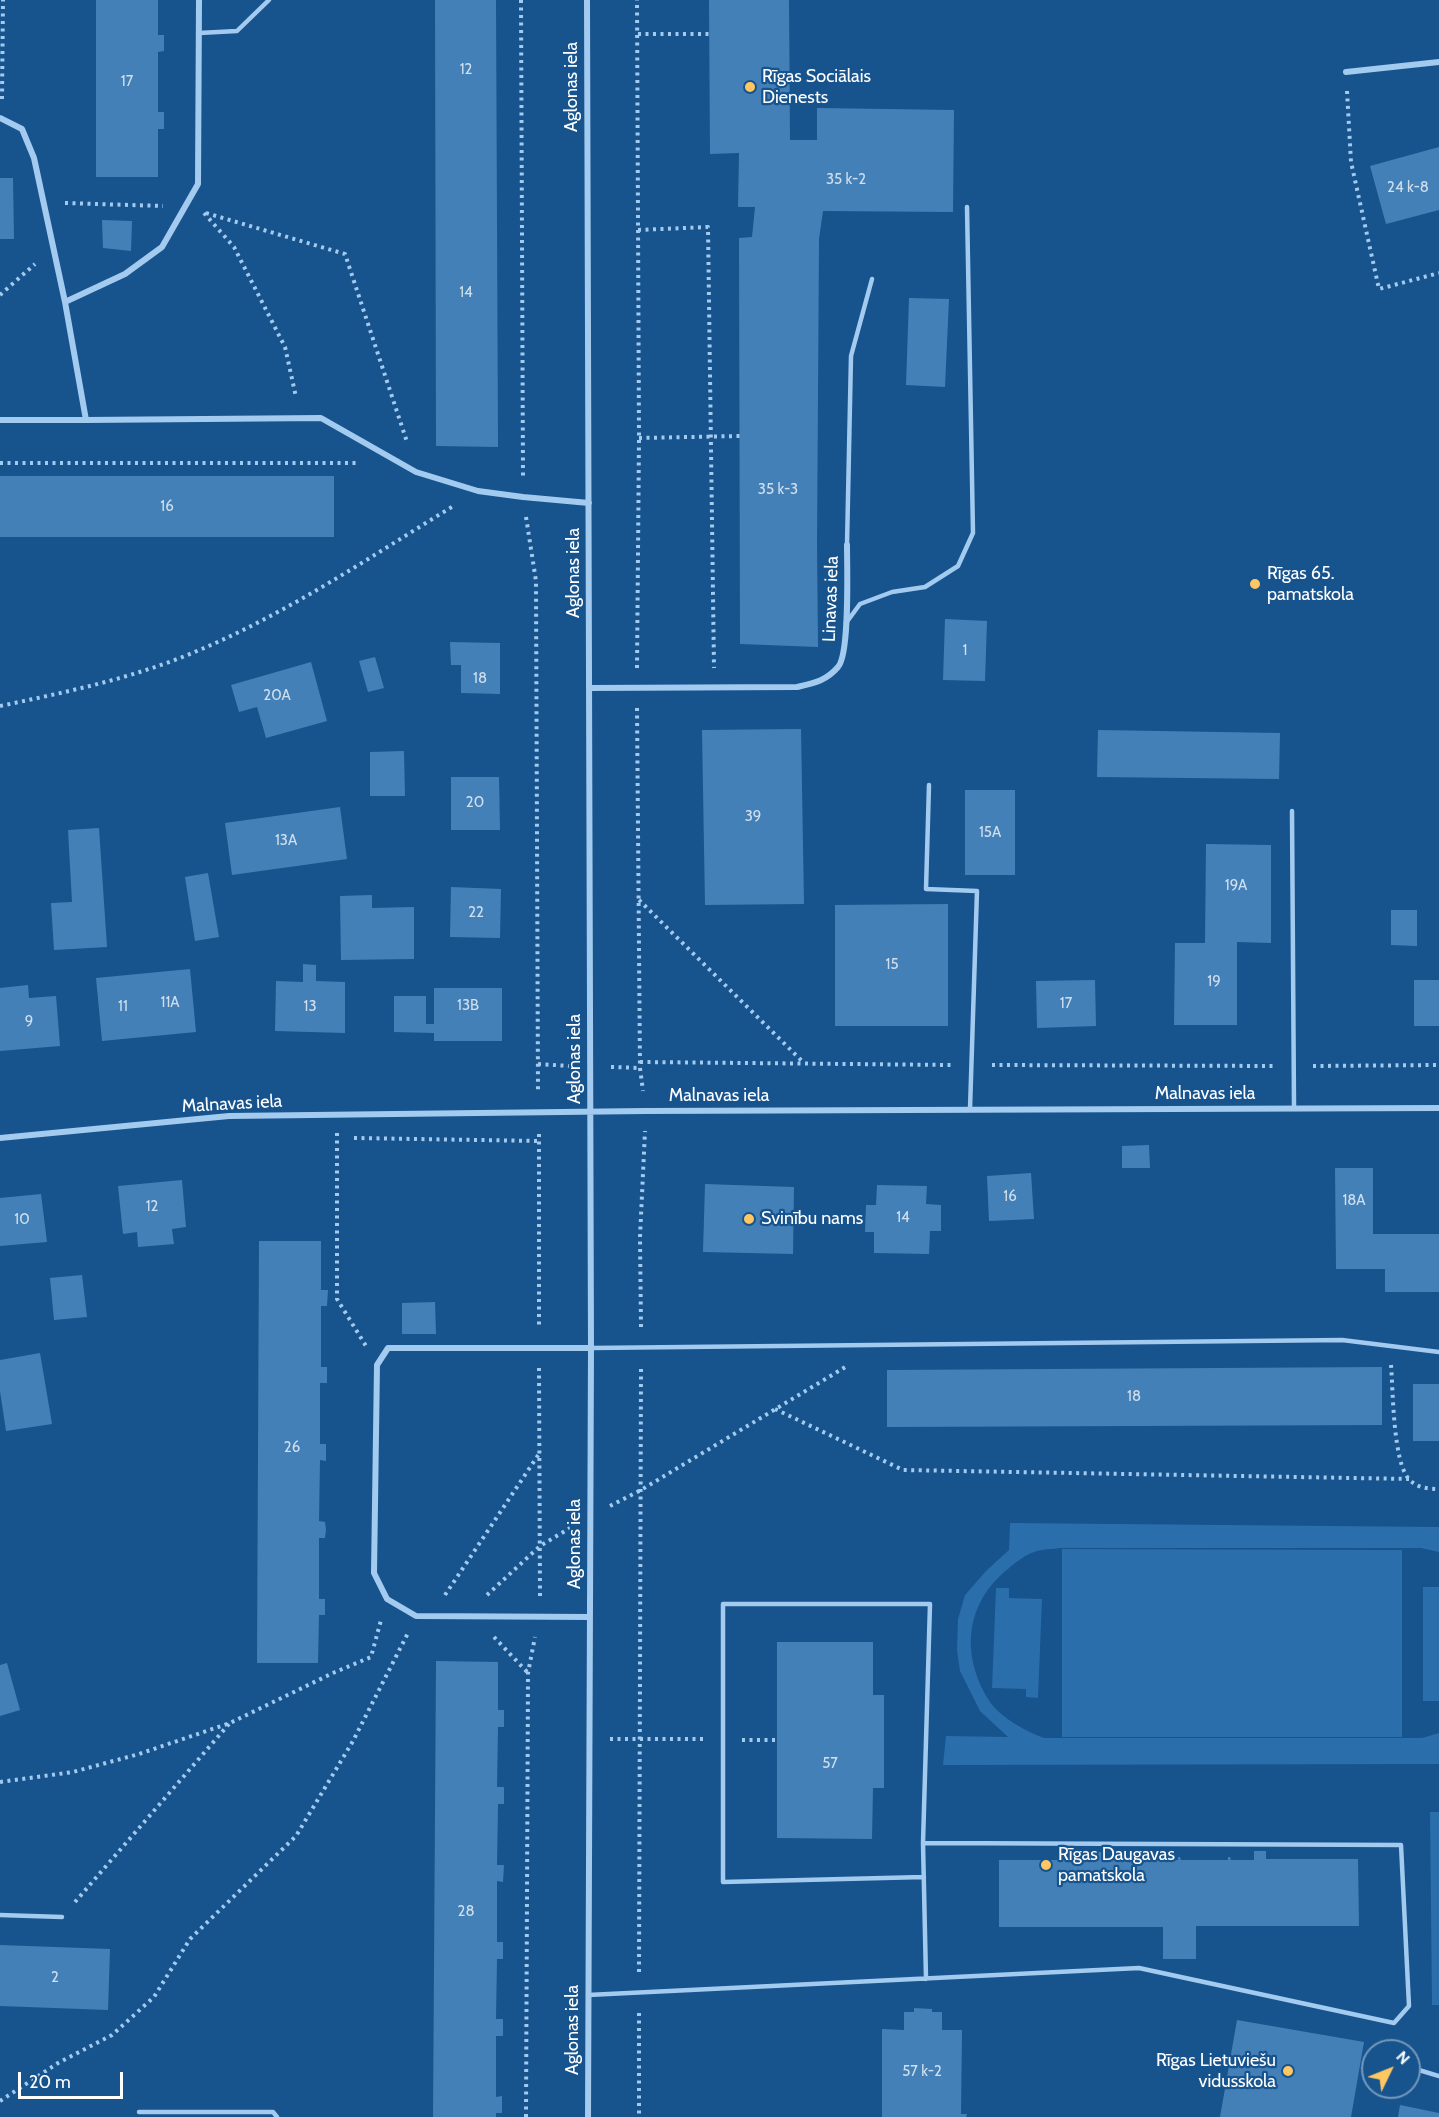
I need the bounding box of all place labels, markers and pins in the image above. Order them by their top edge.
place label: Rīgas Sociālais Dienests [762,66,871,109]
marker: Rīgas Sociālais Dienests [743,80,757,94]
place label: Rīgas 65. pamatskola [1267,563,1354,606]
marker: Rīgas 65. pamatskola [1248,577,1262,591]
place label: Svinību nams [761,1208,863,1230]
marker: Svinību nams [742,1212,756,1226]
place label: Rīgas Daugavas pamatskola [1058,1844,1175,1886]
marker: Rīgas Daugavas pamatskola [1039,1858,1053,1872]
place label: Rīgas Lietuviešu vidusskola [1156,2050,1276,2092]
marker: Rīgas Lietuviešu vidusskola [1281,2064,1295,2078]

